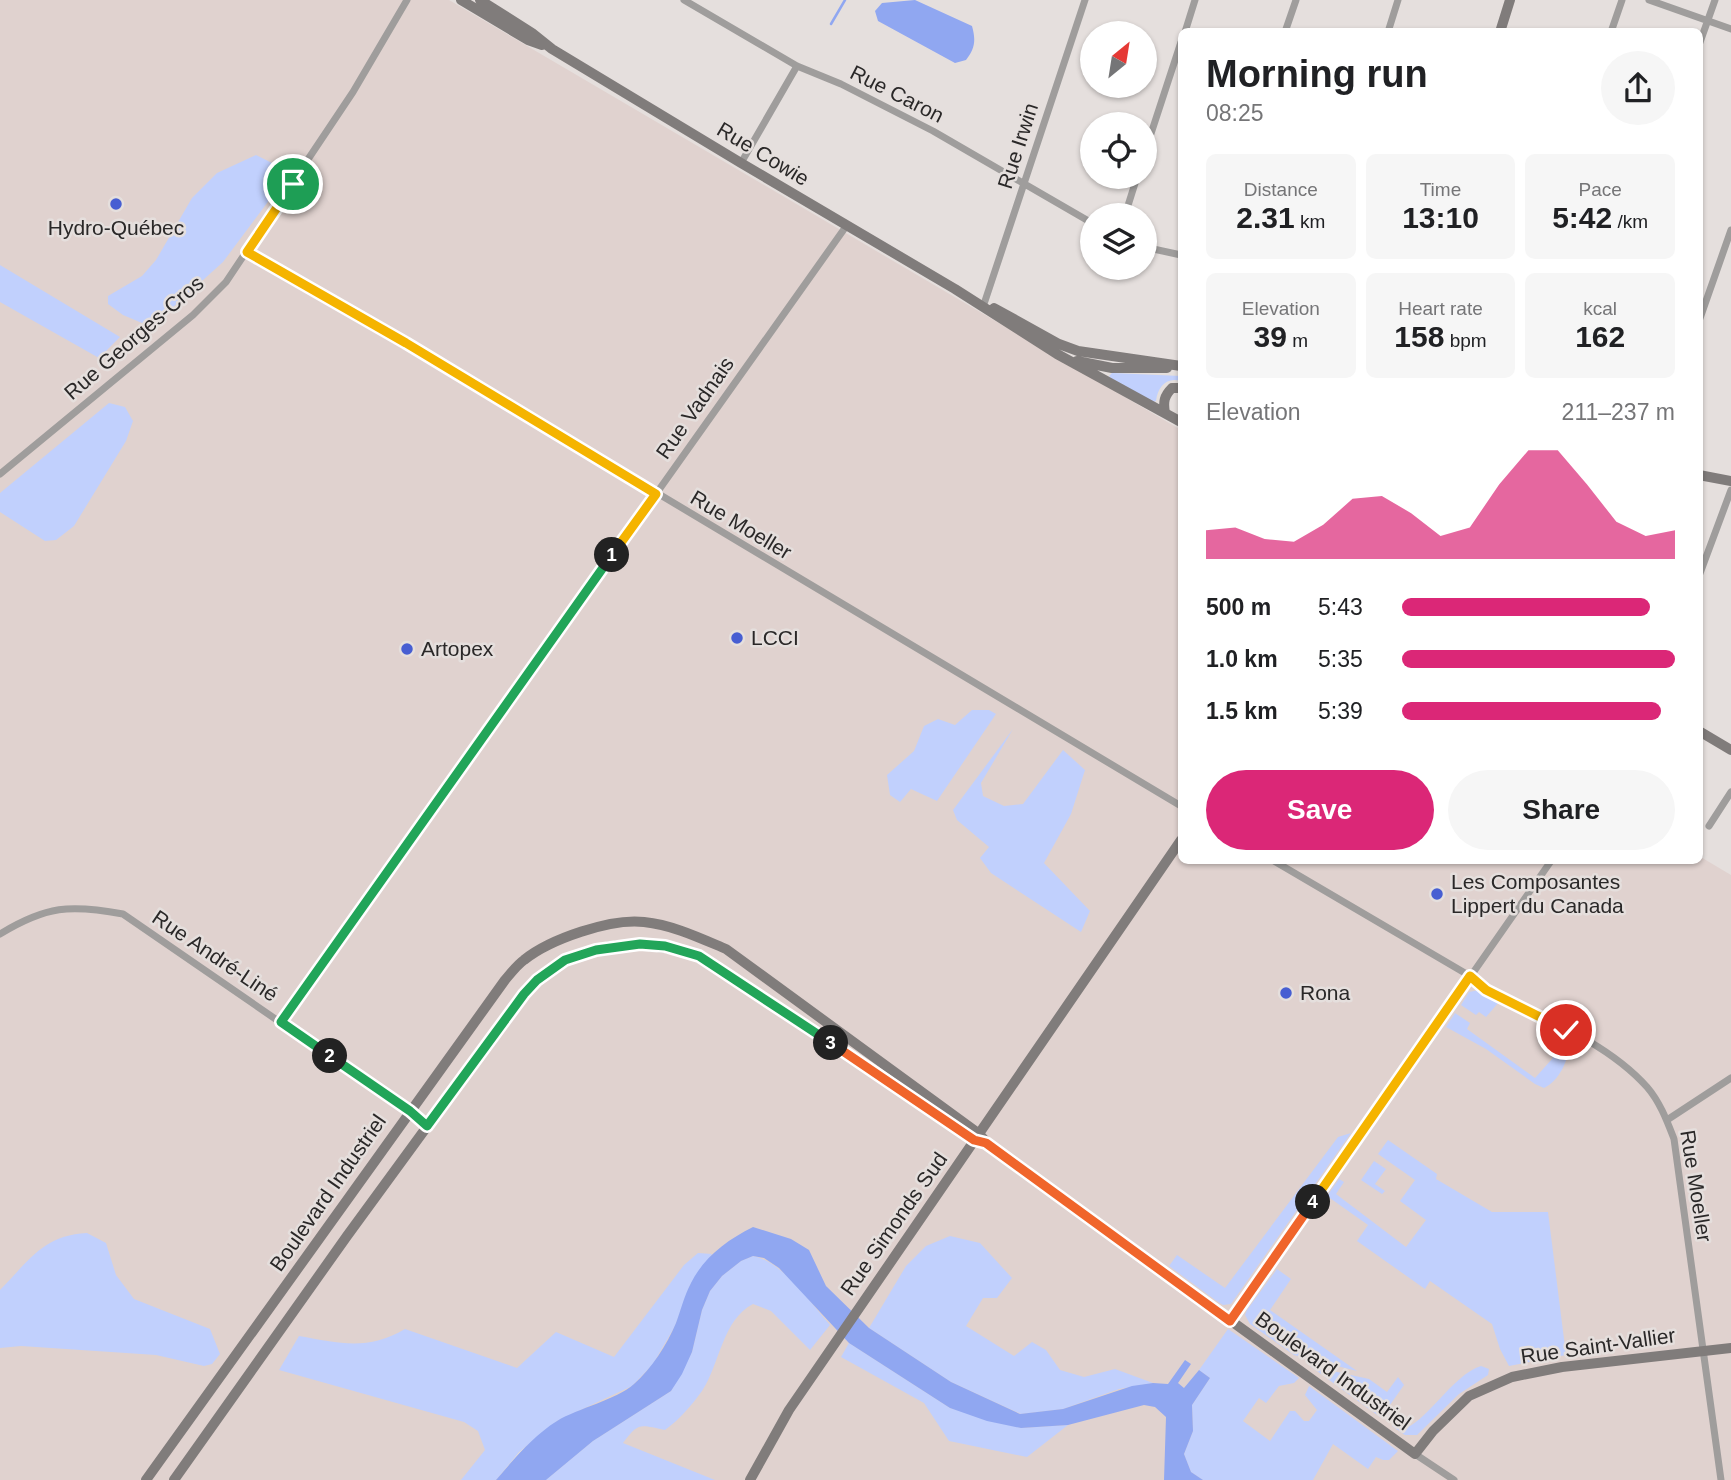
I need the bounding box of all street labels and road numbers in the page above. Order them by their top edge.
street label: Rue Caron [847,60,948,127]
street label: Rue Irwin [993,100,1042,192]
street label: Rue Cowie [713,117,813,190]
street label: Rue Georges-Cros [60,271,208,404]
street label: Rue Vadnais [651,352,738,463]
street label: Rue Moeller [687,486,796,564]
street label: Rue André-Liné [148,905,282,1006]
street label: Boulevard Industriel [265,1110,390,1275]
street label: Rue Moeller [1676,1128,1717,1244]
street label: Rue Simonds Sud [836,1148,952,1300]
street label: Boulevard Industriel [1251,1307,1415,1434]
street label: Rue Saint-Vallier [1519,1323,1677,1368]

